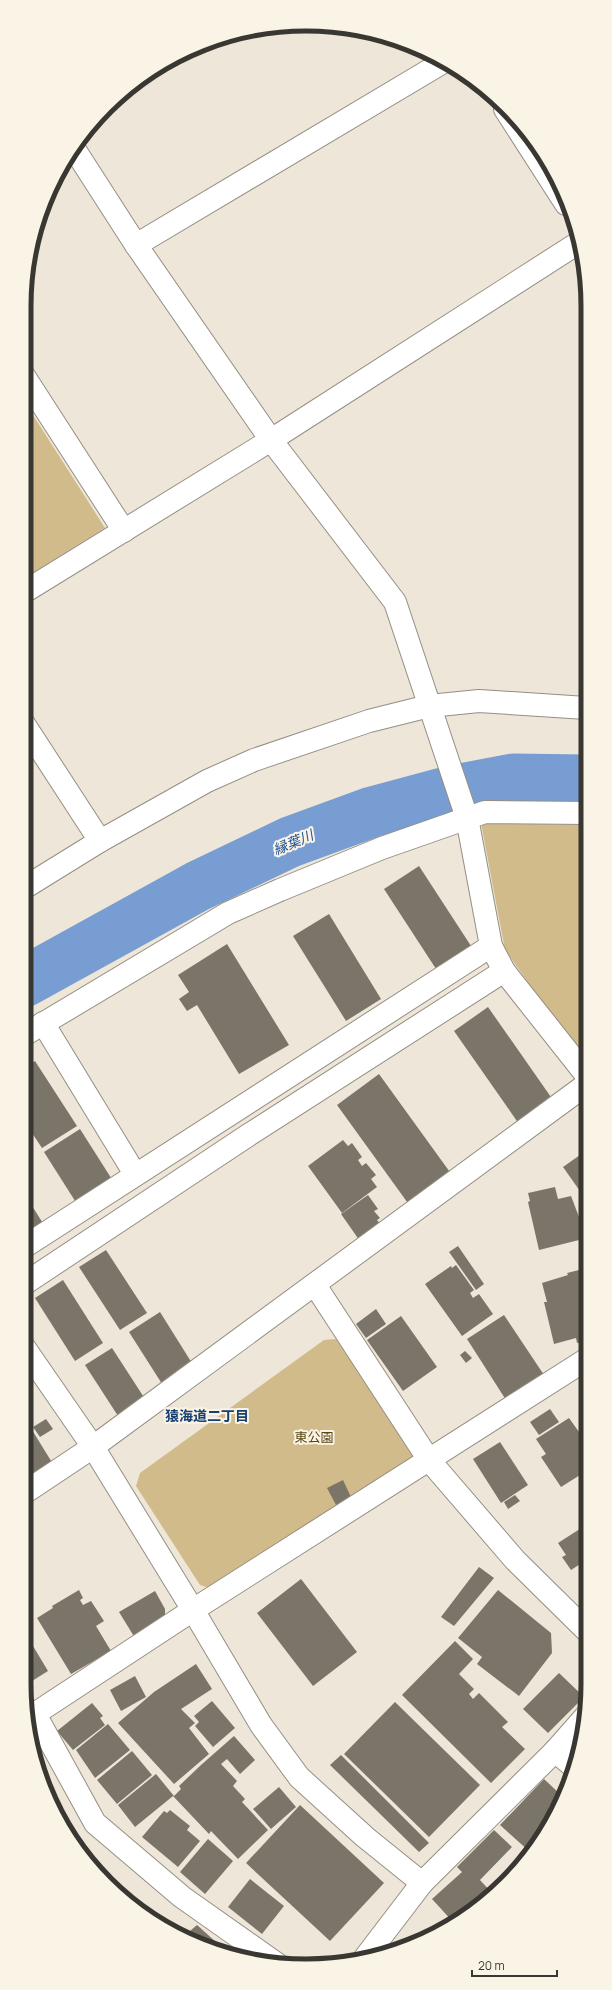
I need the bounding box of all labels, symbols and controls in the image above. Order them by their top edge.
water label: 縁葉川 [270,824,318,859]
district label: 猿海道二丁目 [165,1406,249,1425]
park label: 東公園 [294,1428,334,1446]
scale bar [472,1952,557,1978]
text: 20 m [478,1957,505,1974]

